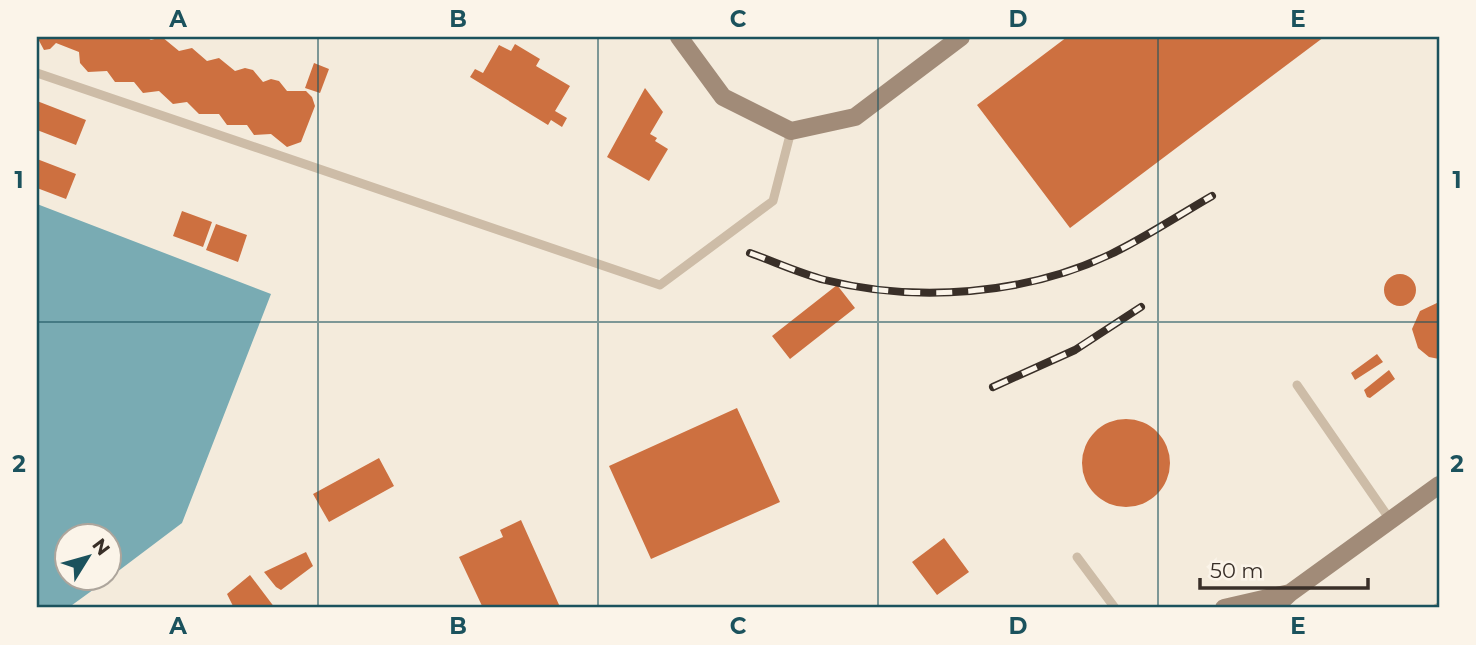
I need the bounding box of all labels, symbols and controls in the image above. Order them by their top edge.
text: A [168,5,187,33]
text: B [449,5,467,33]
text: C [730,5,747,33]
text: D [1009,5,1028,33]
text: E [1290,5,1306,33]
text: 1 [14,166,24,194]
text: 1 [1452,166,1462,194]
text: 2 [12,450,26,478]
text: 2 [1450,450,1464,478]
north arrow [52,522,122,592]
text: N [87,534,115,560]
scale bar [1200,547,1368,591]
text: 50 m [1210,558,1264,583]
text: A [168,612,187,640]
text: B [449,612,467,640]
text: C [730,612,747,640]
text: D [1009,612,1028,640]
text: E [1290,612,1306,640]

